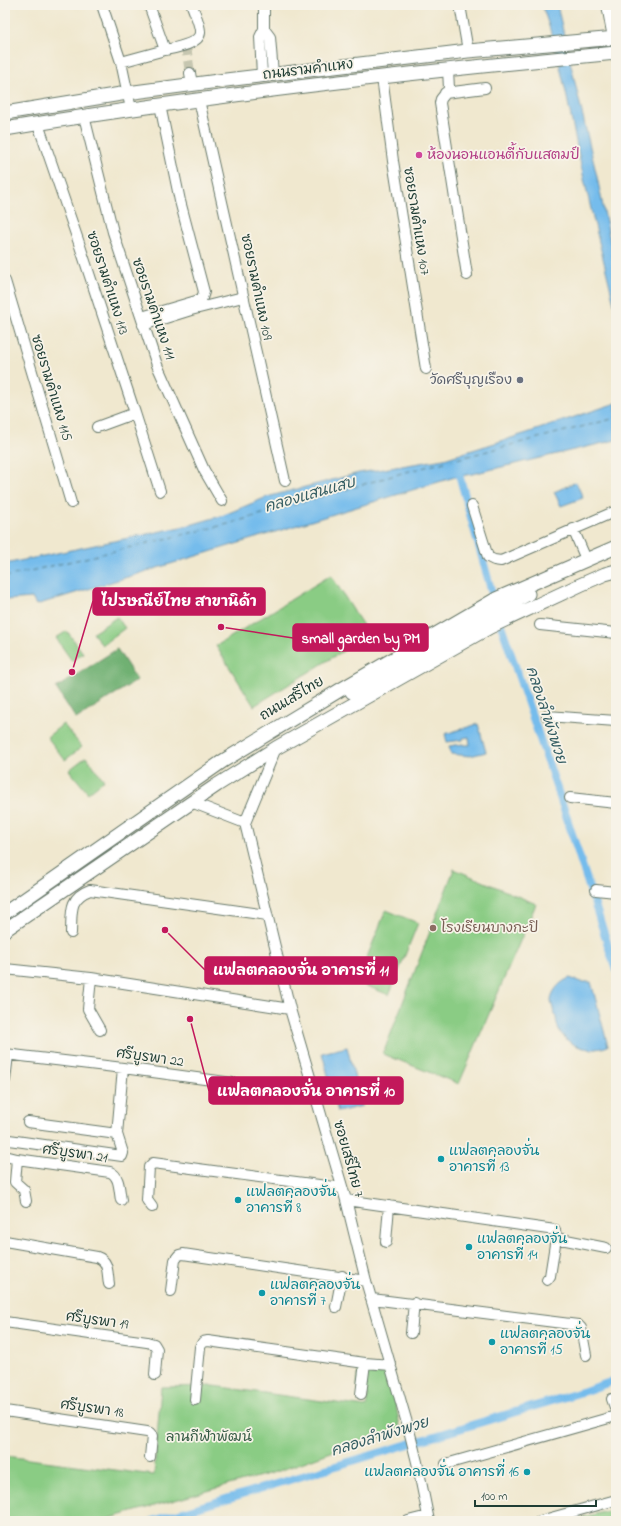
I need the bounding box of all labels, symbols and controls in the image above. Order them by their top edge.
street label: ถนนรามคำแหง [262,54,354,86]
place label: ห้องนอนแอนตี้กับแสตมป์ [427,142,580,166]
marker: ห้องนอนแอนตี้กับแสตมป์ [414,150,424,160]
street label: ซอยรามคำแหง 107 [397,165,435,277]
street label: ซอยรามคำแหง 113 [80,228,134,338]
street label: ซอยรามคำแหง 109 [235,232,278,343]
street label: ซอยรามคำแหง 111 [126,255,180,363]
street label: ซอยรามคำแหง 115 [25,332,77,444]
place label: วัดศรีบุญเรือง [430,370,512,391]
marker: วัดศรีบุญเรือง [515,375,525,385]
water label: คลองแสนแสบ [262,471,360,518]
callout: ไปรษณีย์ไทย สาขานิด้า [93,588,265,615]
text: ไปรษณีย์ไทย สาขานิด้า [100,591,257,613]
callout: small garden by PM [293,624,428,651]
text: small garden by PM [302,628,420,652]
water label: คลองลำพังพวย [520,663,573,768]
street label: ถนนเสรีไทย [256,671,328,727]
place label: โรงเรียนบางกะปิ [441,918,538,939]
marker: โรงเรียนบางกะปิ [428,923,438,933]
text: แฟลตคลองจั่น อาคารที่ 11 [213,956,389,982]
callout: แฟลตคลองจั่น อาคารที่ 11 [205,957,397,984]
street label: ศรีบูรพา 22 [115,1043,185,1073]
callout: แฟลตคลองจั่น อาคารที่ 10 [209,1077,403,1104]
text: แฟลตคลองจั่น อาคารที่ 10 [217,1077,395,1103]
street label: ซอยเสรีไทย 7 [327,1118,369,1200]
place label: แฟลตคลองจั่น อาคารที่ 13 [449,1137,539,1178]
street label: ศรีบูรพา 21 [41,1139,109,1169]
marker: แฟลตคลองจั่น อาคารที่ 13 [436,1154,446,1164]
place label: แฟลตคลองจั่น อาคารที่ 8 [246,1178,336,1219]
marker: แฟลตคลองจั่น อาคารที่ 8 [233,1195,243,1205]
place label: แฟลตคลองจั่น อาคารที่ 14 [477,1225,567,1266]
marker: แฟลตคลองจั่น อาคารที่ 14 [464,1242,474,1252]
place label: แฟลตคลองจั่น อาคารที่ 7 [270,1271,360,1312]
marker: แฟลตคลองจั่น อาคารที่ 7 [257,1288,267,1298]
street label: ศรีบูรพา 19 [64,1306,130,1336]
place label: แฟลตคลองจั่น อาคารที่ 15 [500,1320,590,1361]
marker: แฟลตคลองจั่น อาคารที่ 15 [487,1337,497,1347]
street label: ศรีบูรพา 18 [59,1394,125,1424]
water label: คลองลำพังพวย [328,1411,433,1462]
park label: ลานกีฬาพัฒน์ [166,1427,252,1448]
place label: แฟลตคลองจั่น อาคารที่ 16 [364,1458,519,1483]
marker: แฟลตคลองจั่น อาคารที่ 16 [522,1467,532,1477]
scale bar [475,1482,596,1508]
text: 100 m [481,1488,508,1506]

